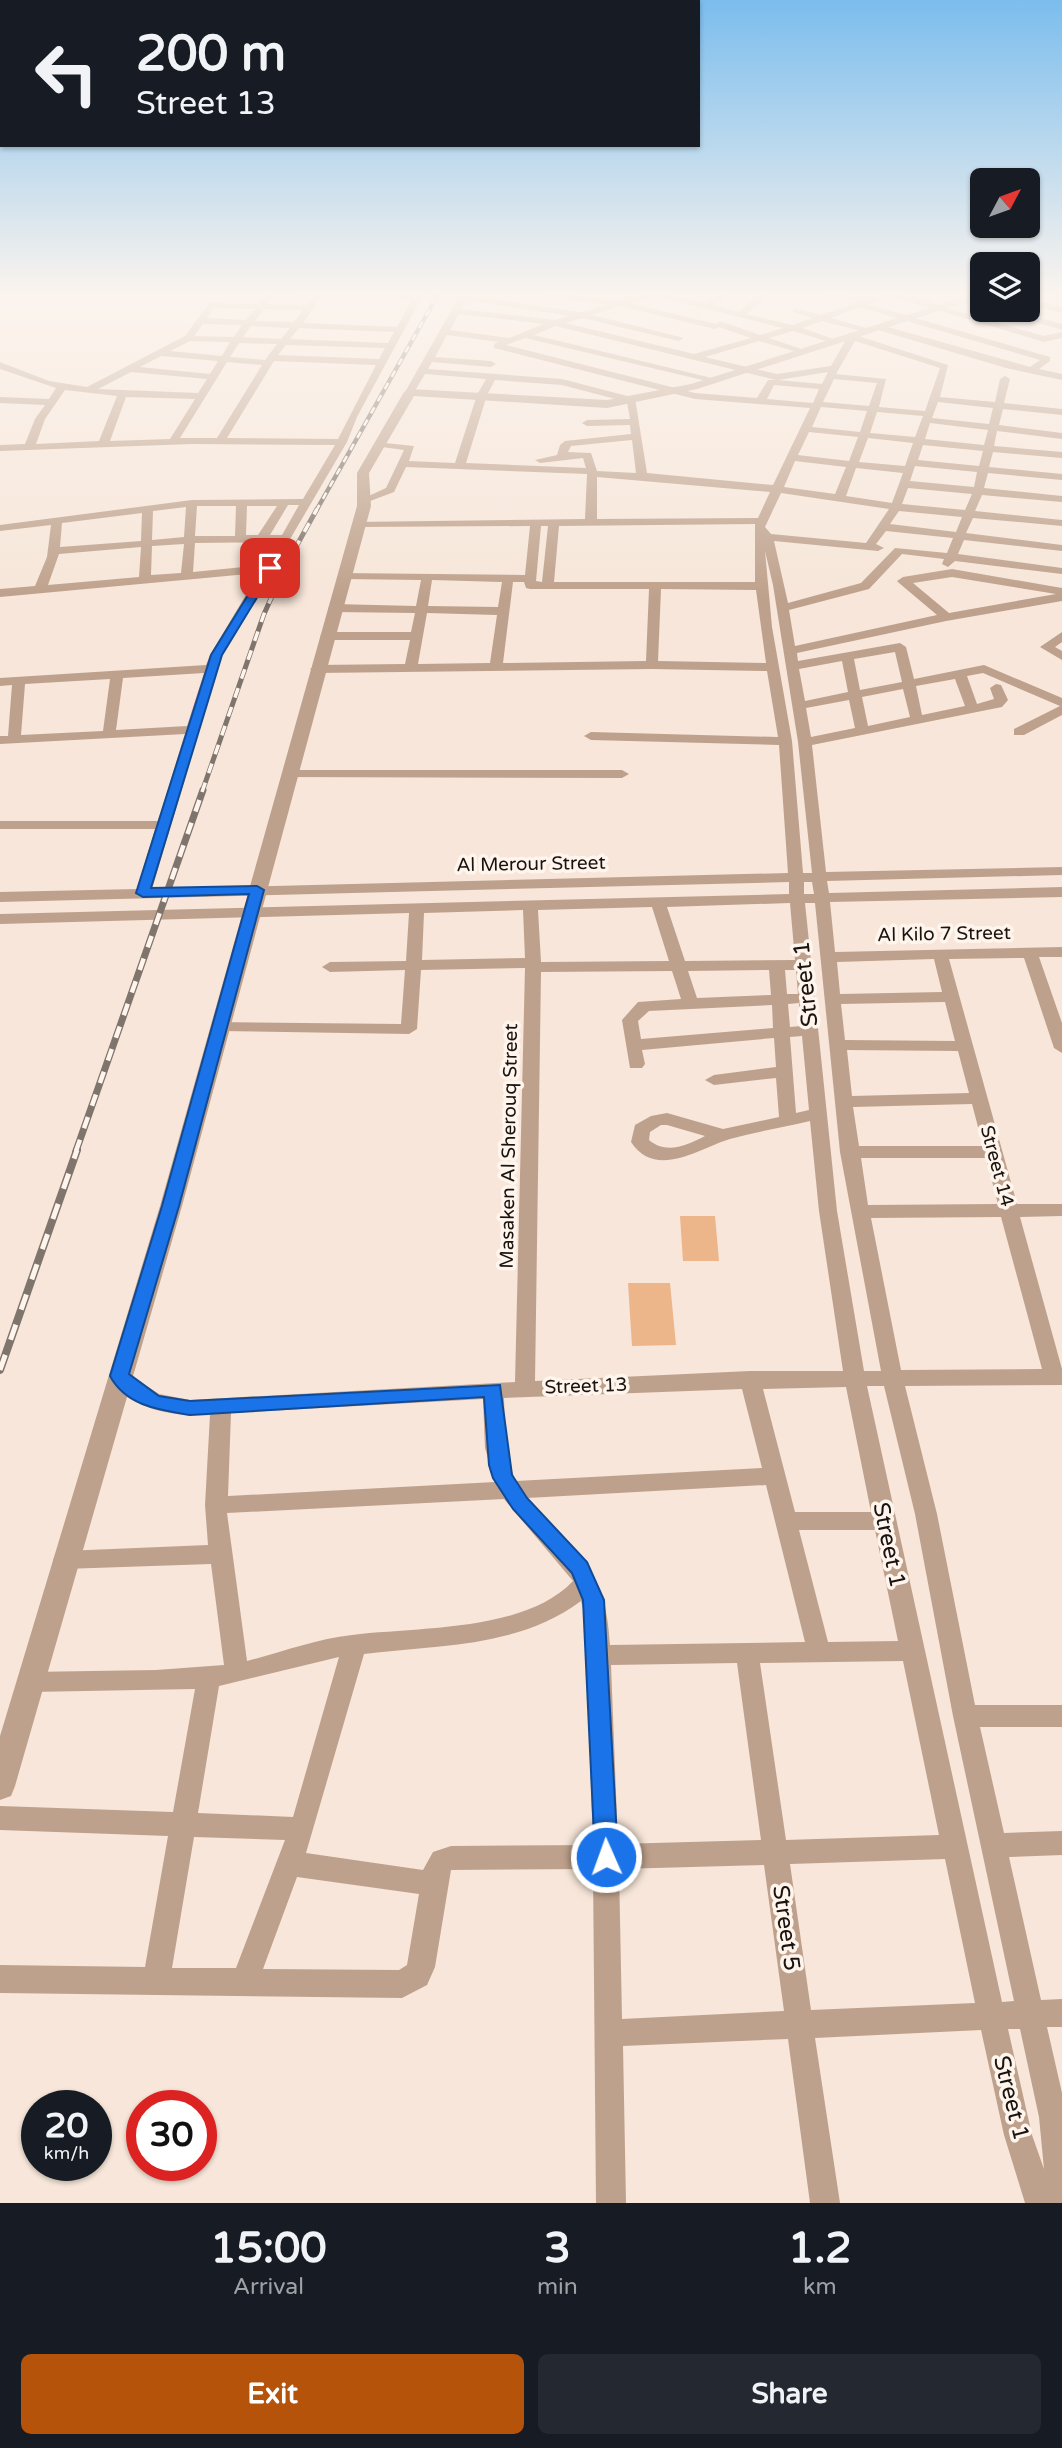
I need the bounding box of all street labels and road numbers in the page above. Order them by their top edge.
street label: Al Merour Street [456,852,606,876]
street label: Al Kilo 7 Street [877,922,1011,946]
street label: Street 1 [788,940,824,1028]
street label: Masaken Al Sherouq Street [496,1023,522,1269]
street label: Street 14 [976,1123,1018,1209]
street label: Street 13 [544,1374,628,1398]
street label: Street 1 [866,1500,912,1590]
street label: Street 5 [766,1883,806,1973]
street label: Street 1 [987,2053,1035,2143]

